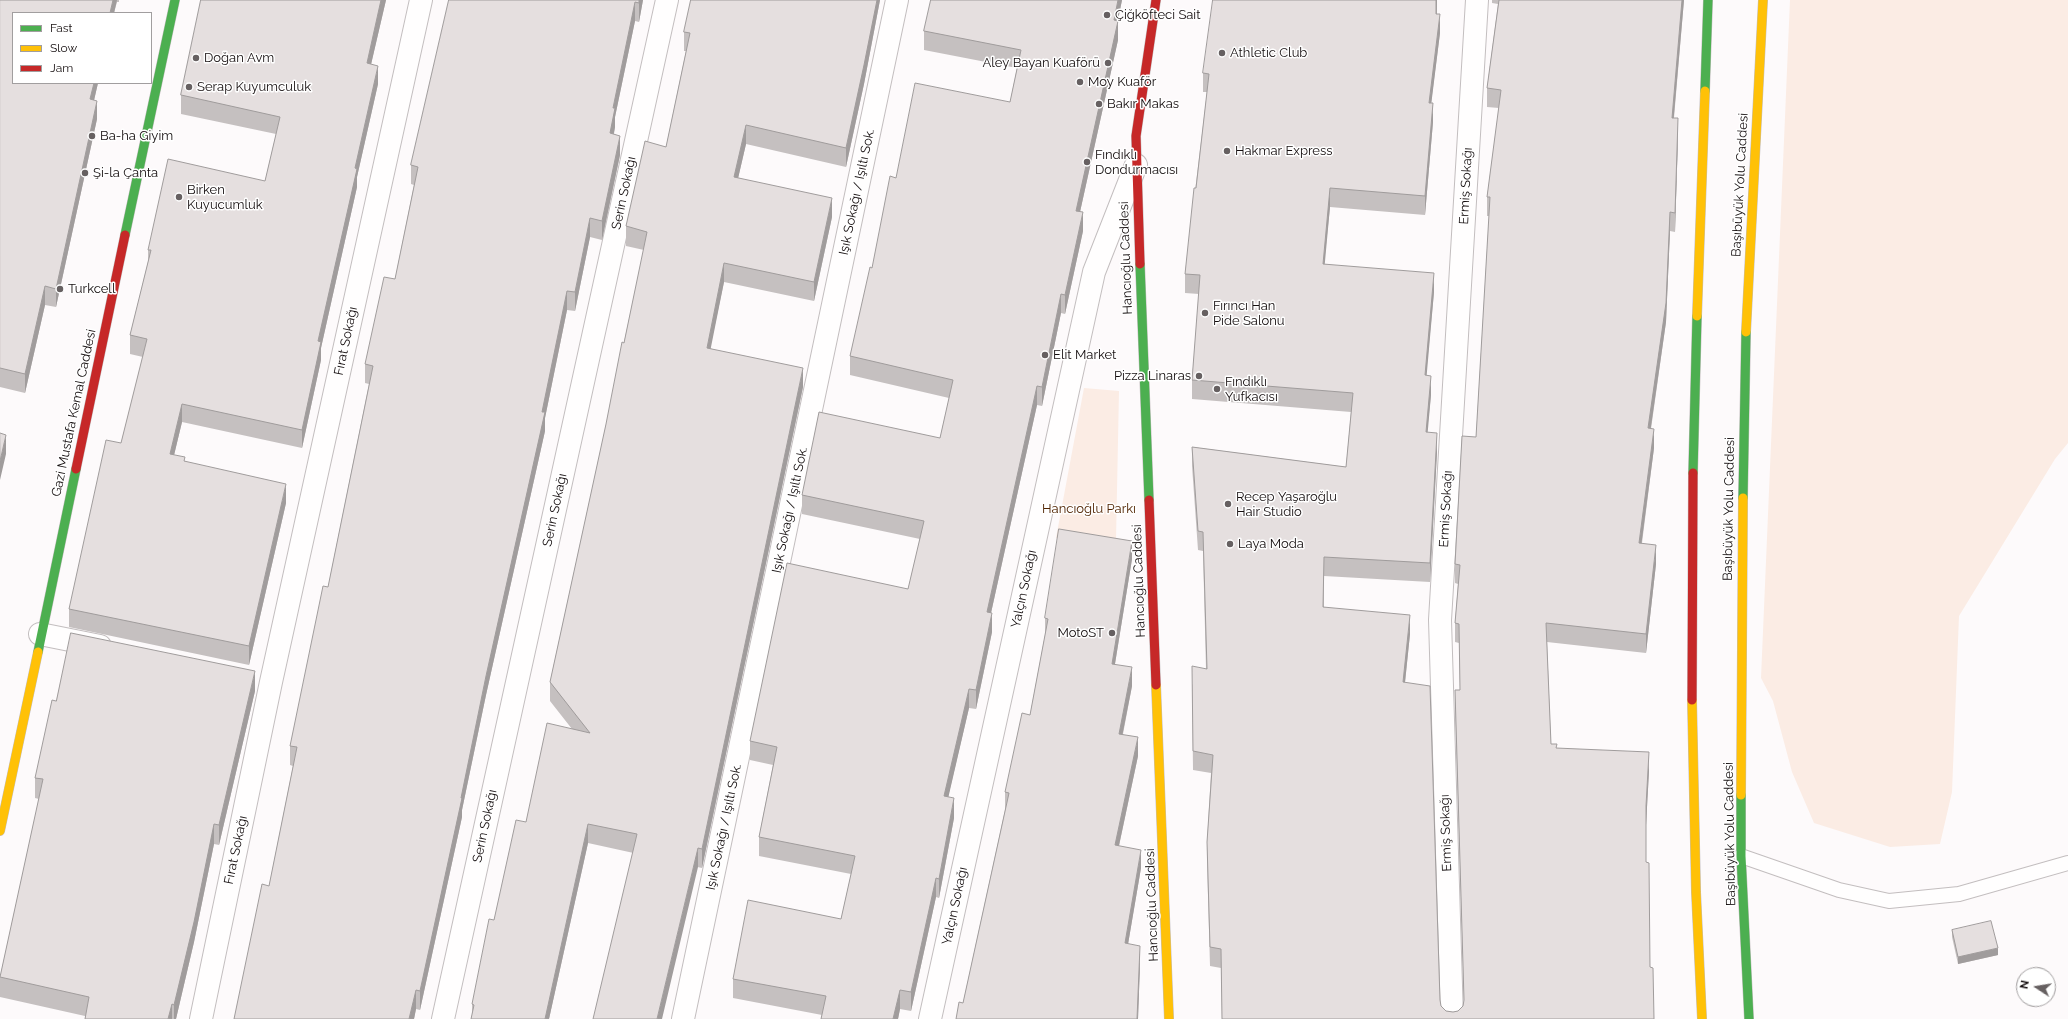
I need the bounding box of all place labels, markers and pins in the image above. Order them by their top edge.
place label: Çiğköfteci Sait [1115,7,1201,23]
marker: Çiğköfteci Sait [1102,10,1112,20]
place label: Athletic Club [1230,45,1307,61]
marker: Athletic Club [1217,48,1227,58]
place label: Doğan Avm [204,50,274,66]
marker: Doğan Avm [191,53,201,63]
place label: Aley Bayan Kuaförü [983,55,1100,71]
marker: Aley Bayan Kuaförü [1103,58,1113,68]
place label: Moy Kuaför [1088,74,1156,90]
marker: Moy Kuaför [1075,77,1085,87]
place label: Serap Kuyumculuk [197,79,311,95]
marker: Serap Kuyumculuk [184,82,194,92]
place label: Bakır Makas [1107,96,1179,112]
marker: Bakır Makas [1094,99,1104,109]
place label: Ba-ha Giyim [100,128,173,144]
marker: Ba-ha Giyim [87,131,97,141]
place label: Hakmar Express [1235,143,1332,159]
marker: Hakmar Express [1222,146,1232,156]
place label: Fındıklı Dondurmacısı [1095,147,1178,178]
marker: Fındıklı Dondurmacısı [1082,157,1092,167]
place label: Şi-la Çanta [93,165,158,181]
marker: Şi-la Çanta [80,168,90,178]
place label: Birken Kuyucumluk [187,182,263,213]
marker: Birken Kuyucumluk [174,192,184,202]
place label: Turkcell [68,281,115,297]
marker: Turkcell [55,284,65,294]
place label: Fırıncı Han Pide Salonu [1213,298,1284,329]
marker: Fırıncı Han Pide Salonu [1200,308,1210,318]
place label: Elit Market [1053,347,1116,363]
marker: Elit Market [1040,350,1050,360]
place label: Pizza Linaras [1114,368,1191,384]
marker: Pizza Linaras [1194,371,1204,381]
place label: Fındıklı Yufkacısı [1225,374,1278,405]
marker: Fındıklı Yufkacısı [1212,384,1222,394]
place label: Recep Yaşaroğlu Hair Studio [1236,489,1337,520]
marker: Recep Yaşaroğlu Hair Studio [1223,499,1233,509]
place label: Laya Moda [1238,536,1304,552]
marker: Laya Moda [1225,539,1235,549]
place label: MotoST [1057,625,1104,641]
marker: MotoST [1107,628,1117,638]

